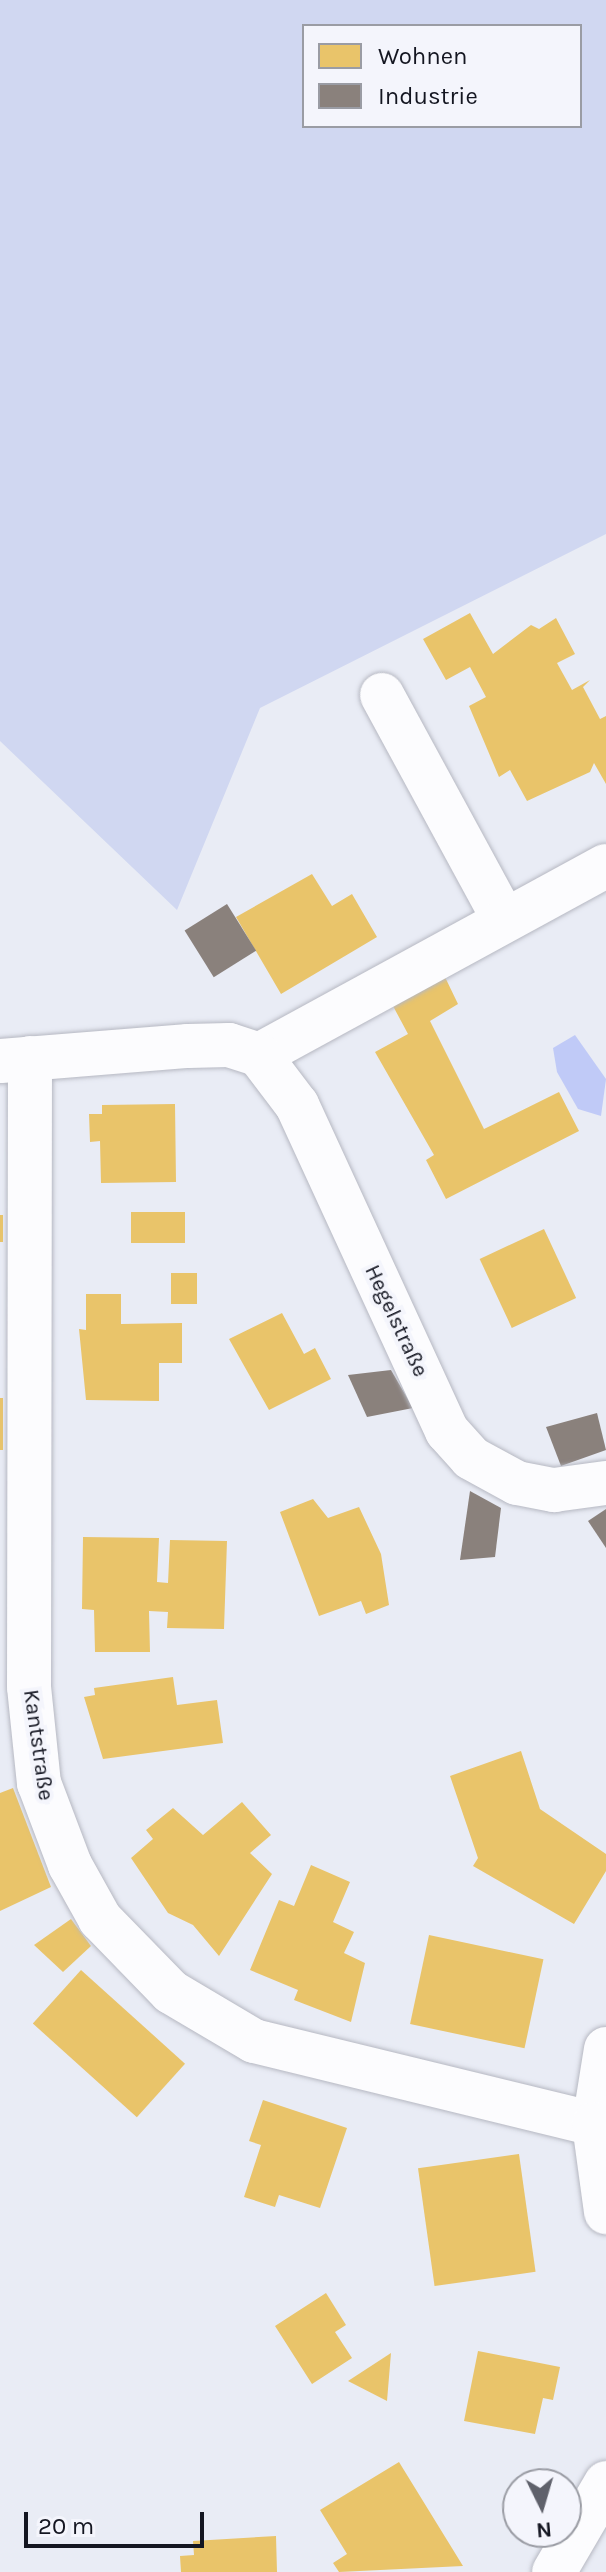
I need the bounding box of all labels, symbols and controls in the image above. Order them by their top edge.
legend [302,24,582,128]
text: Wohnen [378,42,468,70]
text: Industrie [378,82,478,110]
street label: Hegelstraße [359,1261,433,1381]
street label: Kantstraße [17,1688,59,1802]
north arrow [502,2468,582,2548]
scale bar [28,2496,208,2546]
text: 20 m [38,2512,94,2540]
text: N [535,2516,553,2544]

